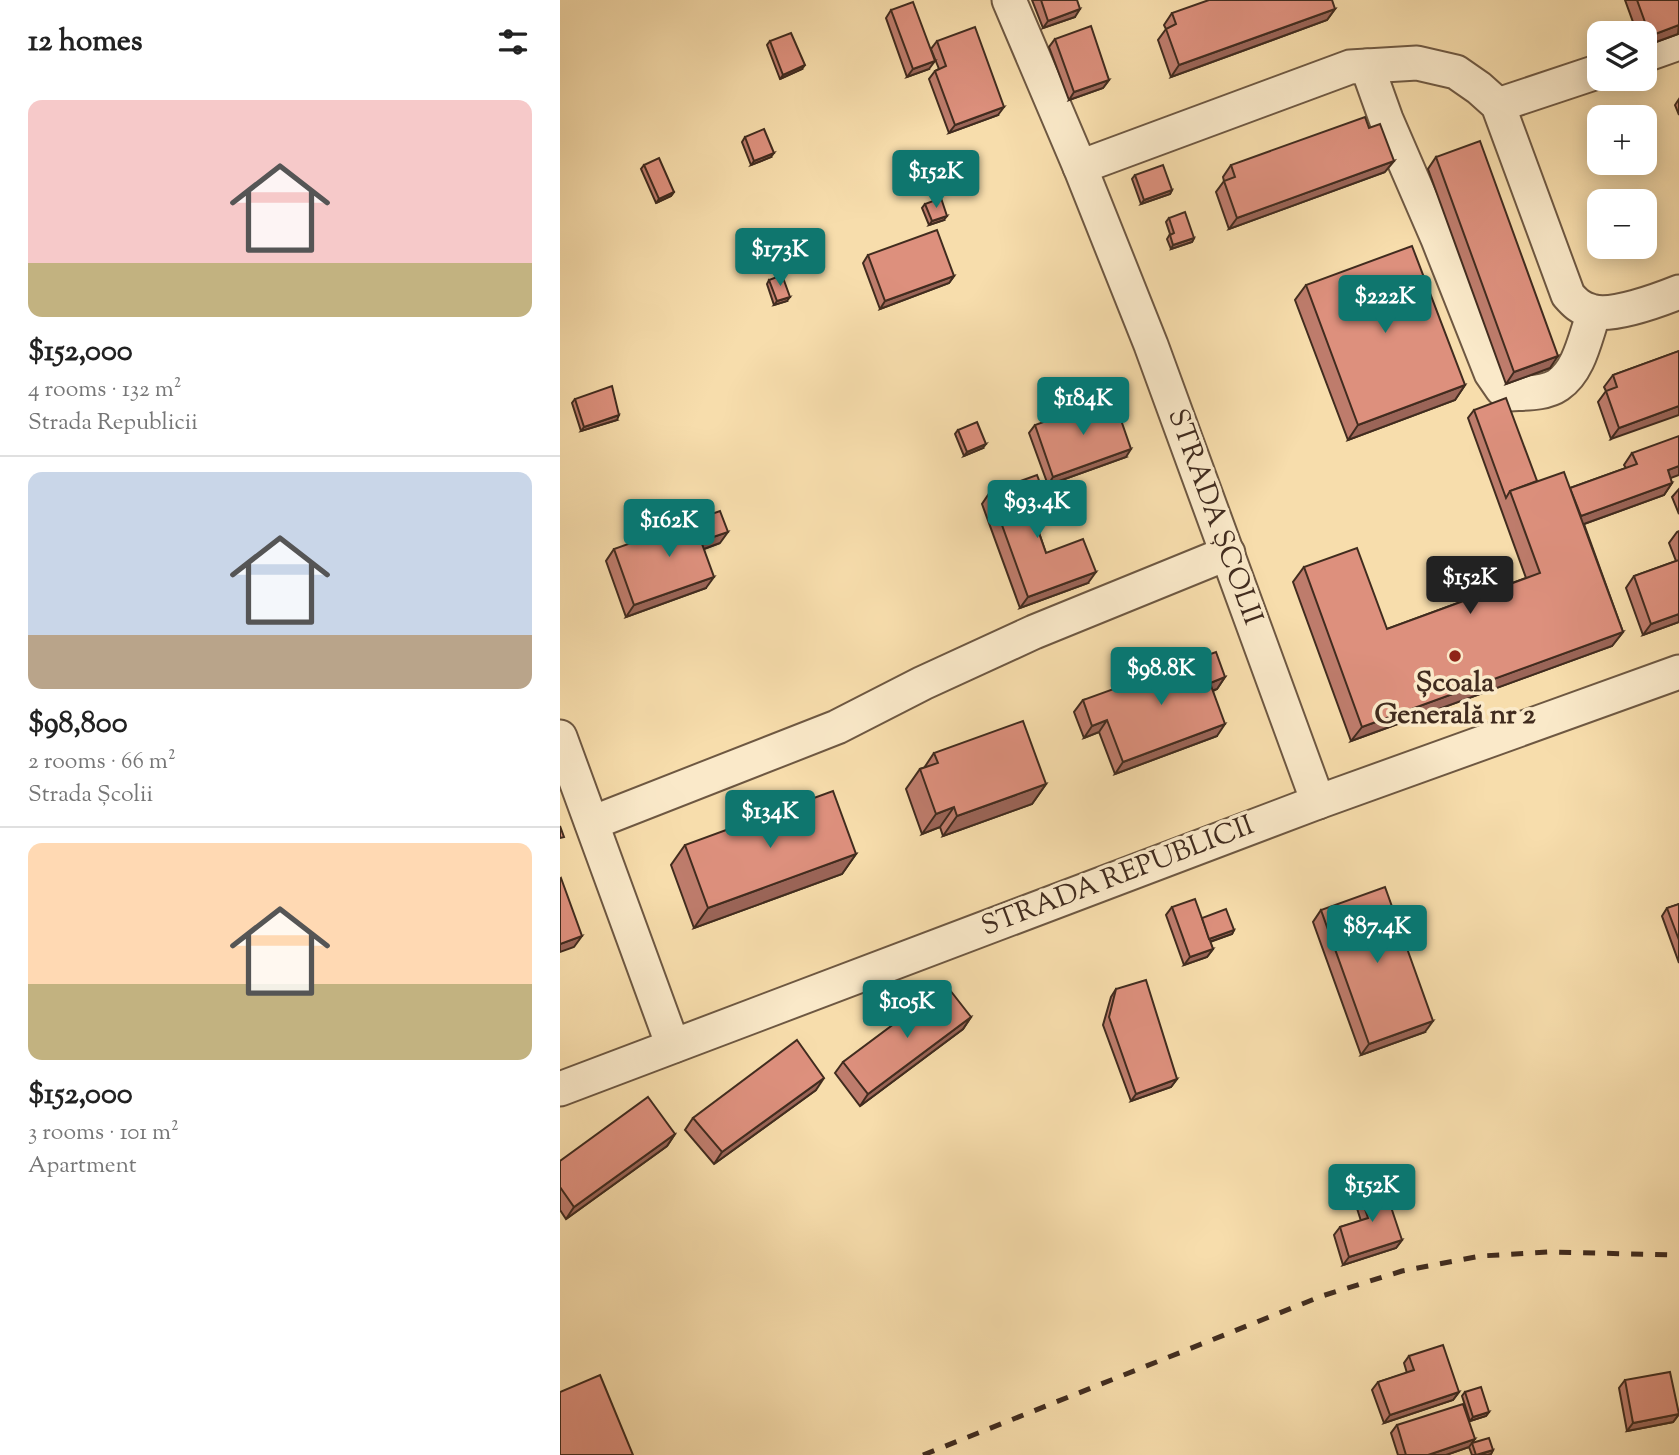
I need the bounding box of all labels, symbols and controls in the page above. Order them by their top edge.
text: 12 homes [28,21,143,64]
map controls [1587,21,1657,259]
button: layers [1587,21,1657,91]
icon: filters [494,23,532,61]
button: + [1587,105,1657,175]
icon: home [217,145,343,271]
pin: $152K [887,150,985,210]
text: $152K [908,156,964,189]
button: − [1587,189,1657,259]
pin: $173K [731,229,829,288]
text: $173K [751,234,809,267]
pin: $222K [1336,276,1434,335]
text: $222K [1354,281,1416,314]
text: $152,000 [28,331,133,374]
text: 4 rooms · 132 m² [28,374,181,407]
pin: $184K [1034,378,1132,437]
text: $184K [1053,383,1113,416]
street label: STRADA ȘCOLII [1156,403,1272,631]
text: Strada Republicii [28,407,198,440]
pin: $93.4K [980,480,1094,540]
text: $93.4K [1004,486,1070,519]
pin: $162K [620,500,718,559]
text: $162K [640,505,698,538]
icon: home [217,517,343,643]
pin: $152K [1421,556,1519,616]
text: $152K [1442,562,1498,595]
pin: $98.8K [1104,648,1218,707]
marker: Școala Generală nr 2 [1447,648,1463,664]
text: $98.8K [1127,653,1195,686]
place label: Școala Generală nr 2 [1374,664,1536,736]
text: $98,800 [28,703,128,746]
text: 2 rooms · 66 m² [28,746,176,779]
text: Strada Școlii [28,779,153,812]
pin: $134K [721,790,819,850]
text: $134K [741,796,799,829]
street label: STRADA REPUBLICII [976,807,1260,947]
icon: home [217,888,343,1014]
pin: $87.4K [1320,906,1434,965]
text: $87.4K [1343,911,1411,944]
pin: $105K [858,981,956,1040]
text: $105K [879,986,935,1019]
text: $152,000 [28,1074,133,1117]
text: 3 rooms · 101 m² [28,1117,179,1150]
text: Apartment [28,1150,137,1183]
pin: $152K [1323,1164,1421,1224]
text: $152K [1344,1170,1400,1203]

